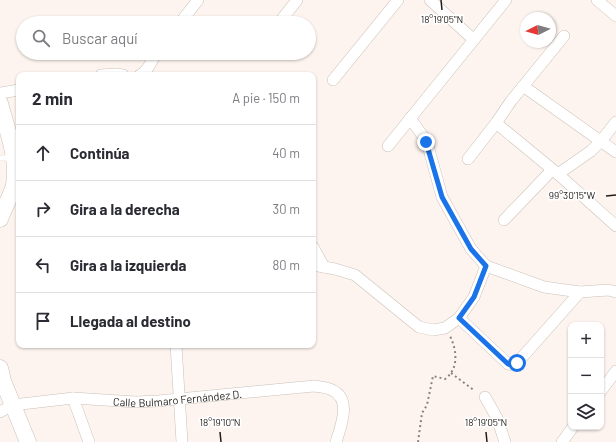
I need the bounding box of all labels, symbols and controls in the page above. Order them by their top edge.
north arrow [520,12,556,48]
text: 18°19'05"N [421,13,463,25]
search box [16,16,316,60]
icon: search [30,27,52,49]
text: Buscar aquí [62,29,138,47]
text: 2 min [32,88,73,108]
text: A pie · 150 m [232,90,300,106]
route end [417,133,435,151]
icon: ahead [32,142,54,164]
text: Continúa [70,144,130,162]
text: 40 m [272,145,300,161]
text: 99°30'15"W [549,189,595,201]
icon: right [32,198,54,220]
text: Gira a la derecha [70,200,180,218]
text: 30 m [273,201,300,217]
icon: left [32,254,54,276]
text: Gira a la izquierda [70,256,186,274]
text: 80 m [273,257,300,273]
icon: arrive [32,310,54,332]
text: Llegada al destino [70,312,191,330]
map controls [568,322,604,430]
button: + [568,322,604,358]
route start [508,354,526,372]
button: − [568,358,604,394]
street label: Calle Bulmaro Fernández D. [113,386,243,409]
button: layers [568,394,604,430]
text: 18°19'10"N [199,416,241,428]
text: 18°19'05"N [465,416,507,428]

